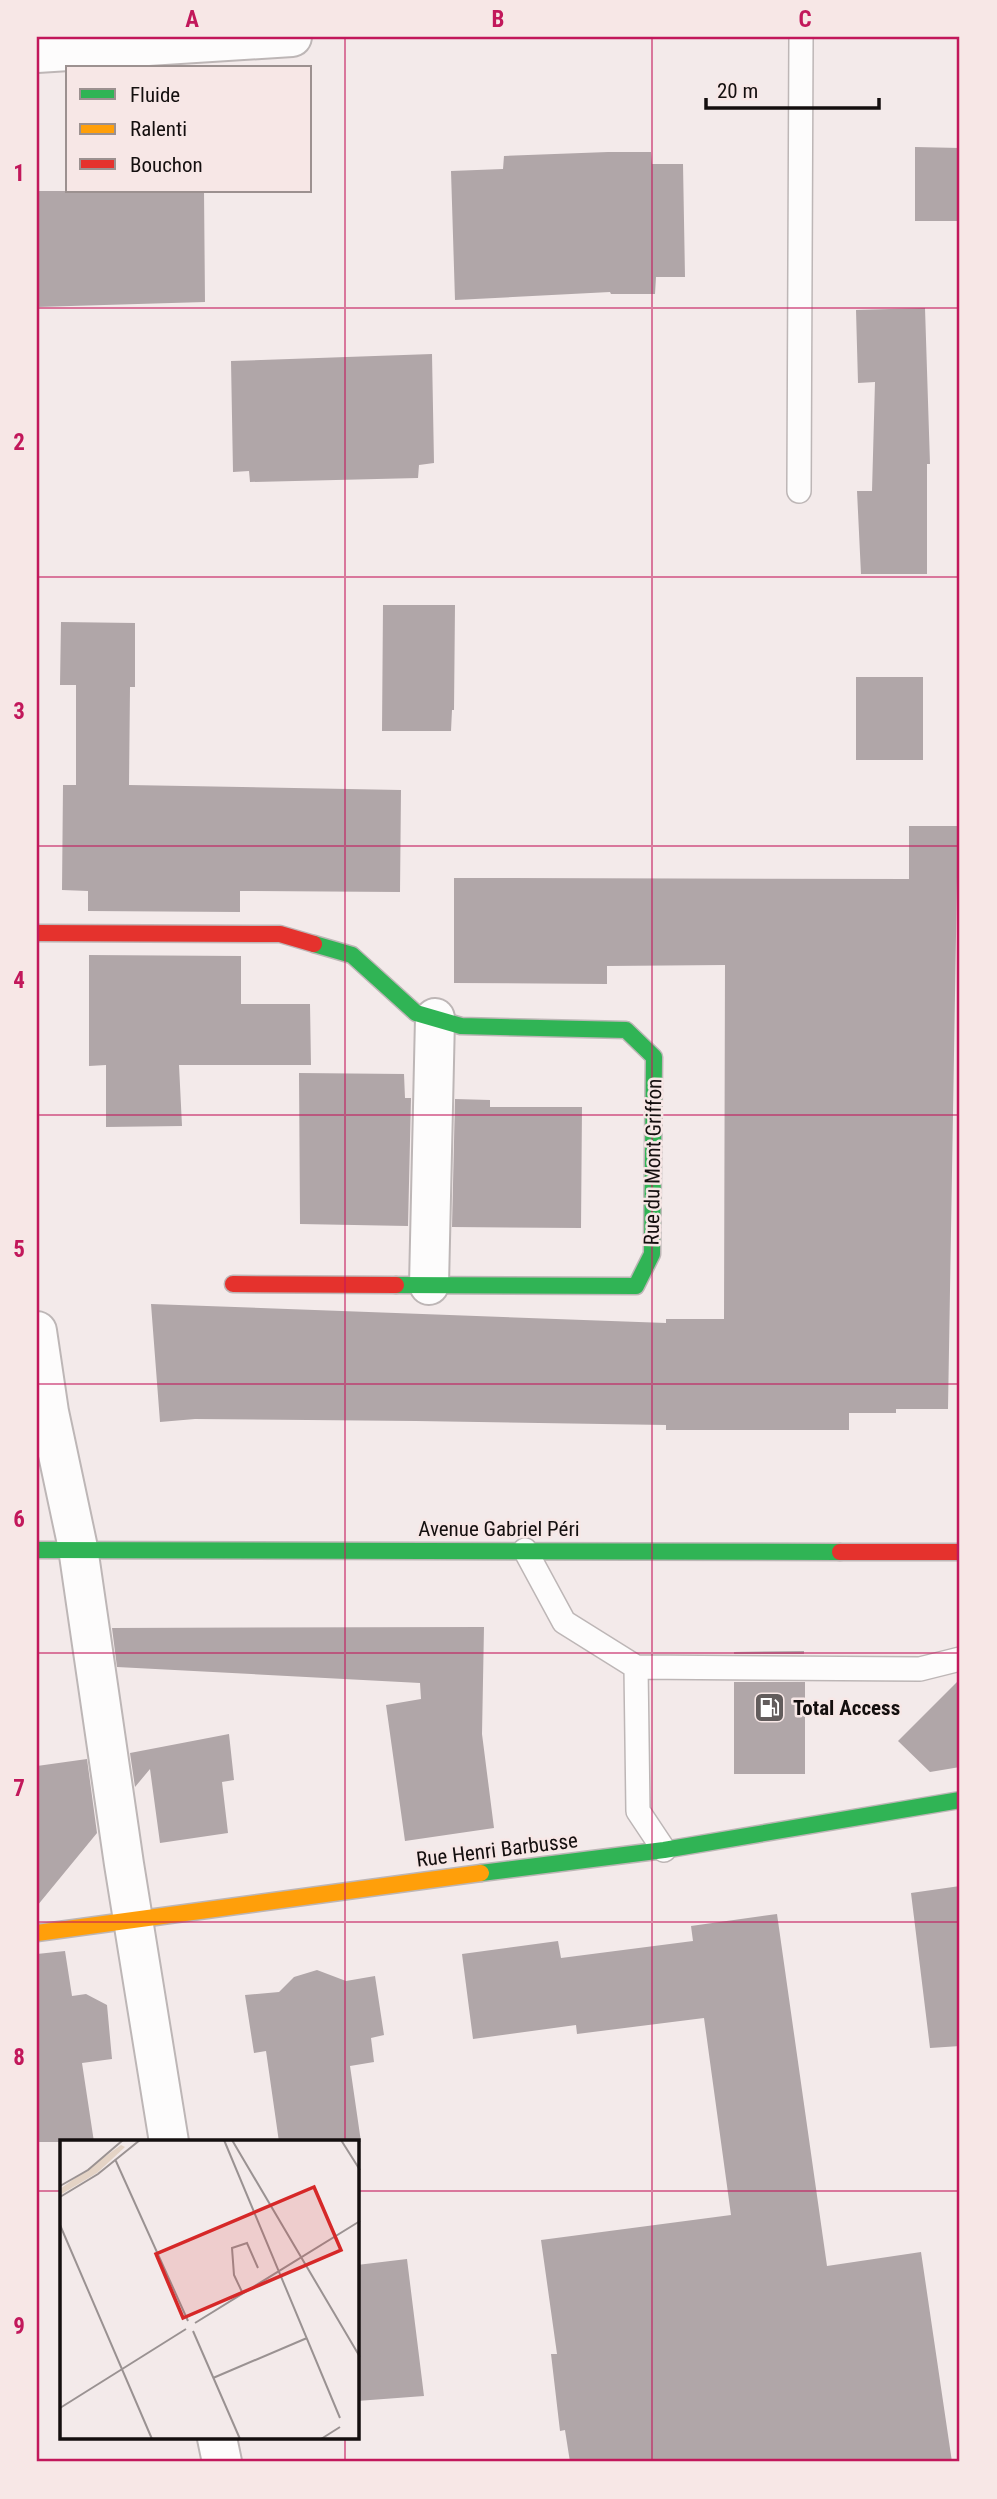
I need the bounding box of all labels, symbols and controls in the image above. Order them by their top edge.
text: A [185,6,199,33]
text: B [492,6,504,33]
text: C [798,6,812,33]
legend [66,66,312,192]
scale bar [706,66,880,110]
text: 20 m [717,79,758,103]
text: Fluide [130,83,180,107]
text: Ralenti [130,117,187,141]
text: Bouchon [130,153,203,177]
text: 1 [13,160,25,187]
text: 2 [13,429,25,456]
text: 3 [13,698,25,725]
text: 4 [13,967,25,994]
street label: Rue du Mont Griffon [640,1079,666,1245]
text: 5 [13,1236,25,1263]
text: 6 [13,1506,25,1533]
street label: Avenue Gabriel Péri [418,1517,580,1541]
fuel station icon: Total Access [753,1691,787,1725]
place label: Total Access [793,1696,900,1720]
text: 7 [13,1775,25,1802]
street label: Rue Henri Barbusse [415,1828,579,1872]
text: 8 [13,2044,25,2071]
inset map [60,2140,359,2440]
text: 9 [13,2313,25,2340]

